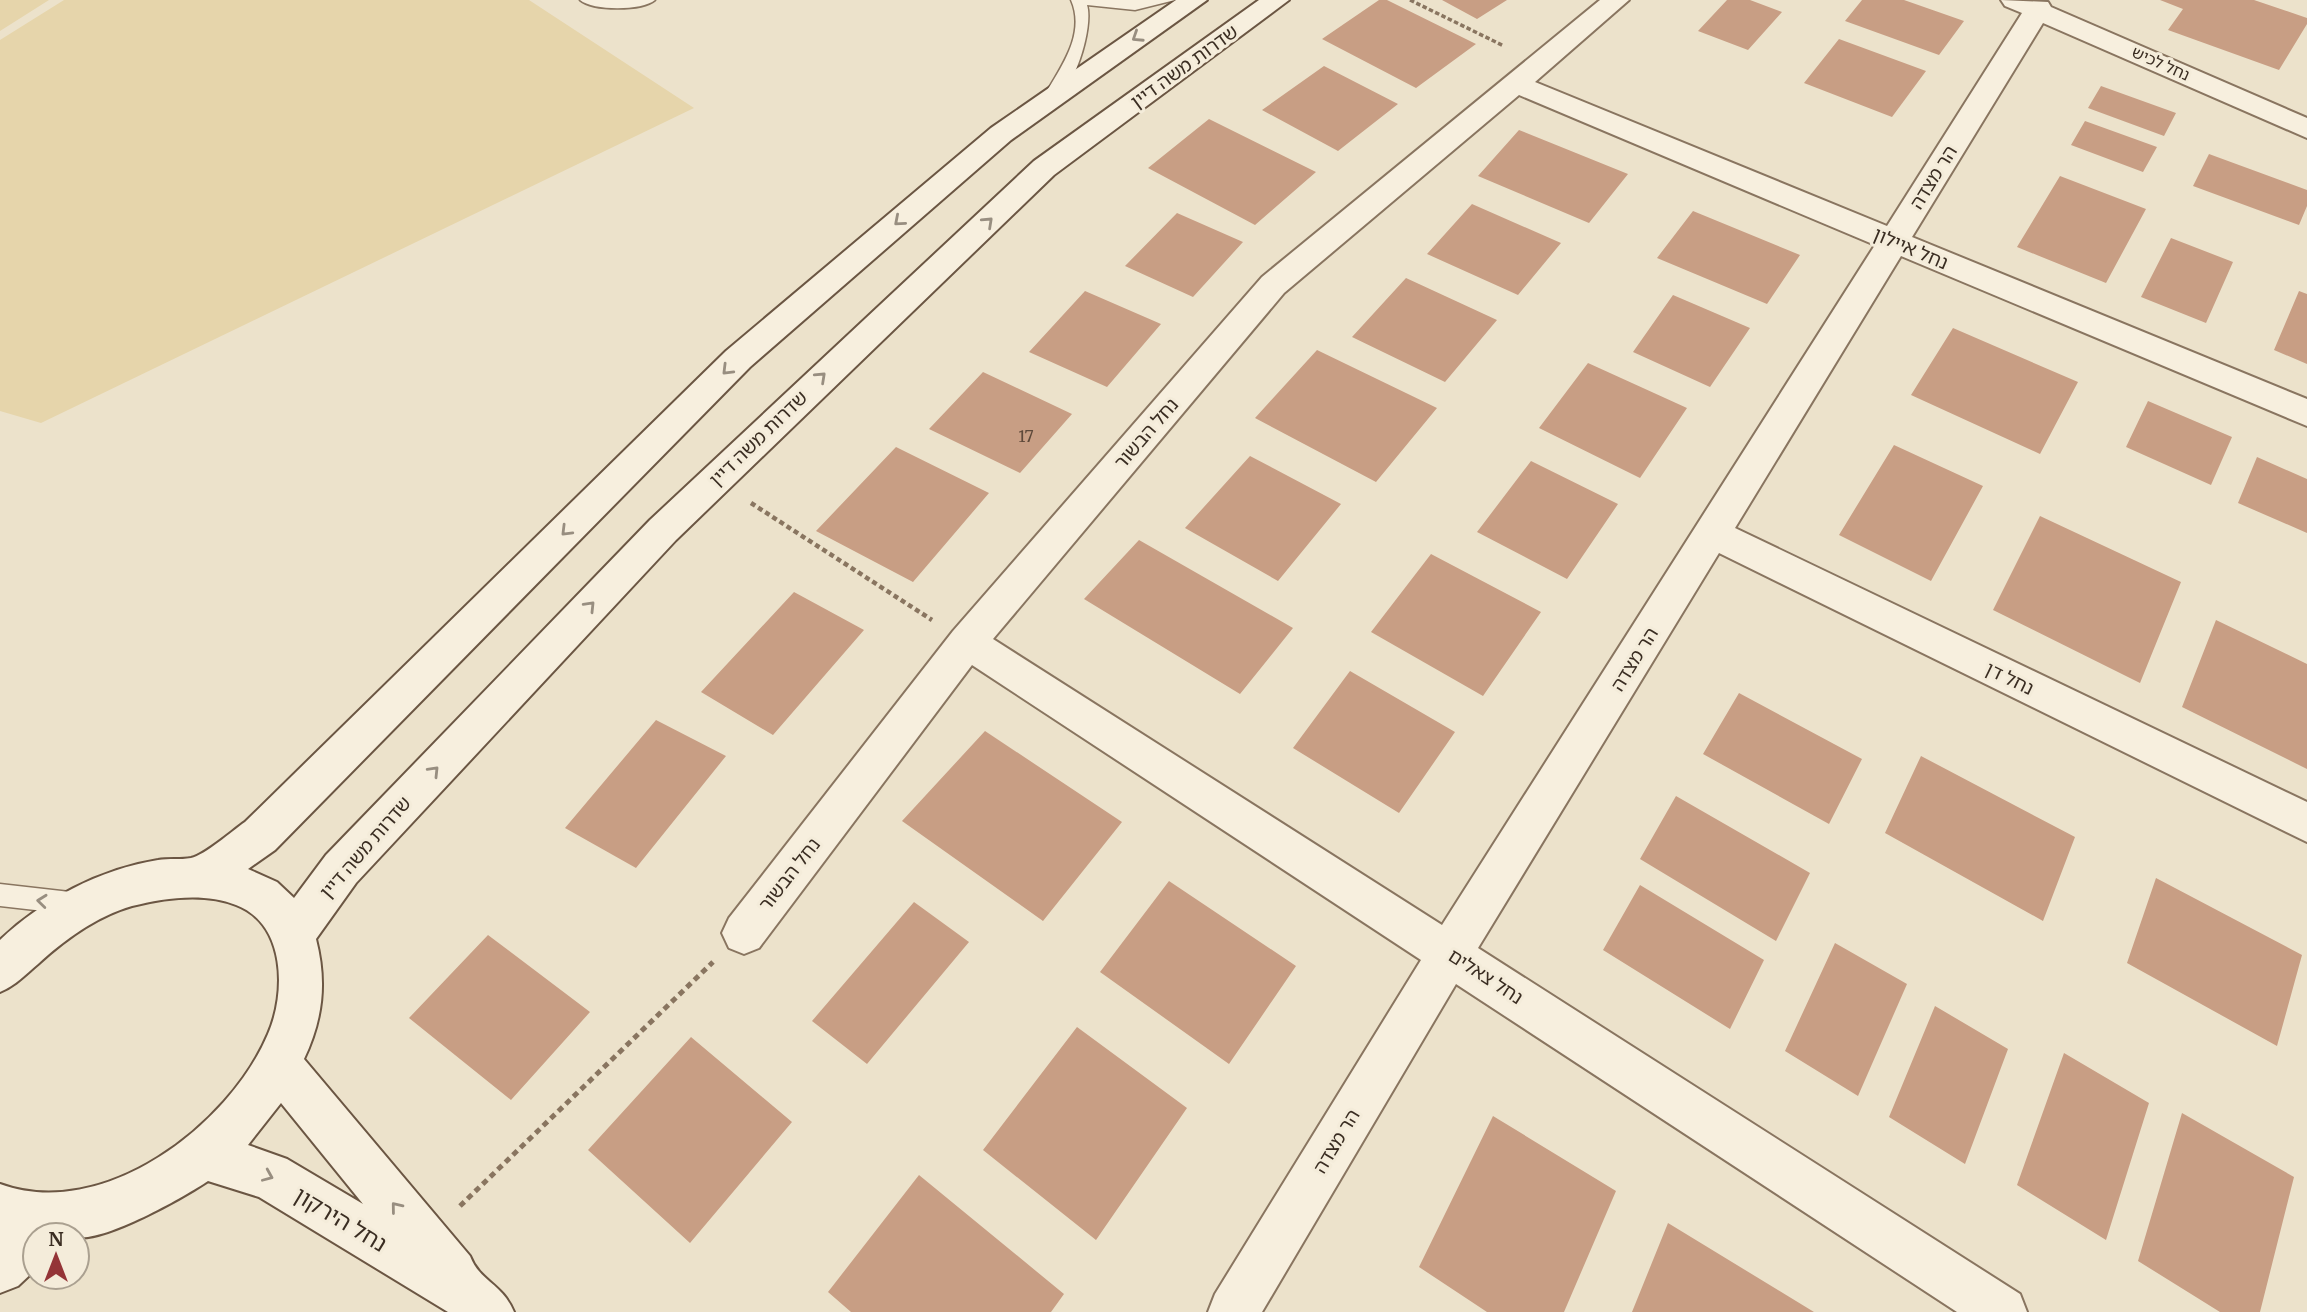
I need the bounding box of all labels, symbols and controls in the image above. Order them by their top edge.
street label: שדרות משה דיין [1125,19,1243,113]
one-way arrow [1131,29,1144,42]
street label: נחל לכיש [2129,41,2193,85]
street label: הר מצדה [1904,141,1962,213]
one-way arrow [894,213,907,225]
one-way arrow [980,217,993,230]
street label: נחל איילון [1870,222,1952,274]
one-way arrow [723,362,735,374]
one-way arrow [813,373,826,385]
street label: שדרות משה דיין [704,385,812,491]
street label: נחל הבשור [1109,393,1183,473]
house number: 17 [1018,426,1034,446]
one-way arrow [562,523,575,536]
one-way arrow [582,601,595,614]
street label: הר מצדה [1605,623,1663,695]
street label: נחל דן [1982,656,2038,700]
one-way arrow [425,766,438,779]
street label: שדרות משה דיין [314,791,416,903]
street label: נחל הבשור [753,833,825,915]
one-way arrow [36,893,48,908]
street label: נחל צאלים [1444,943,1528,1009]
street label: הר מצדה [1307,1104,1365,1178]
one-way arrow [261,1168,273,1182]
street label: נחל הירקון [289,1180,393,1258]
one-way arrow [392,1203,405,1215]
north arrow [21,1221,91,1291]
text: N [48,1227,64,1251]

